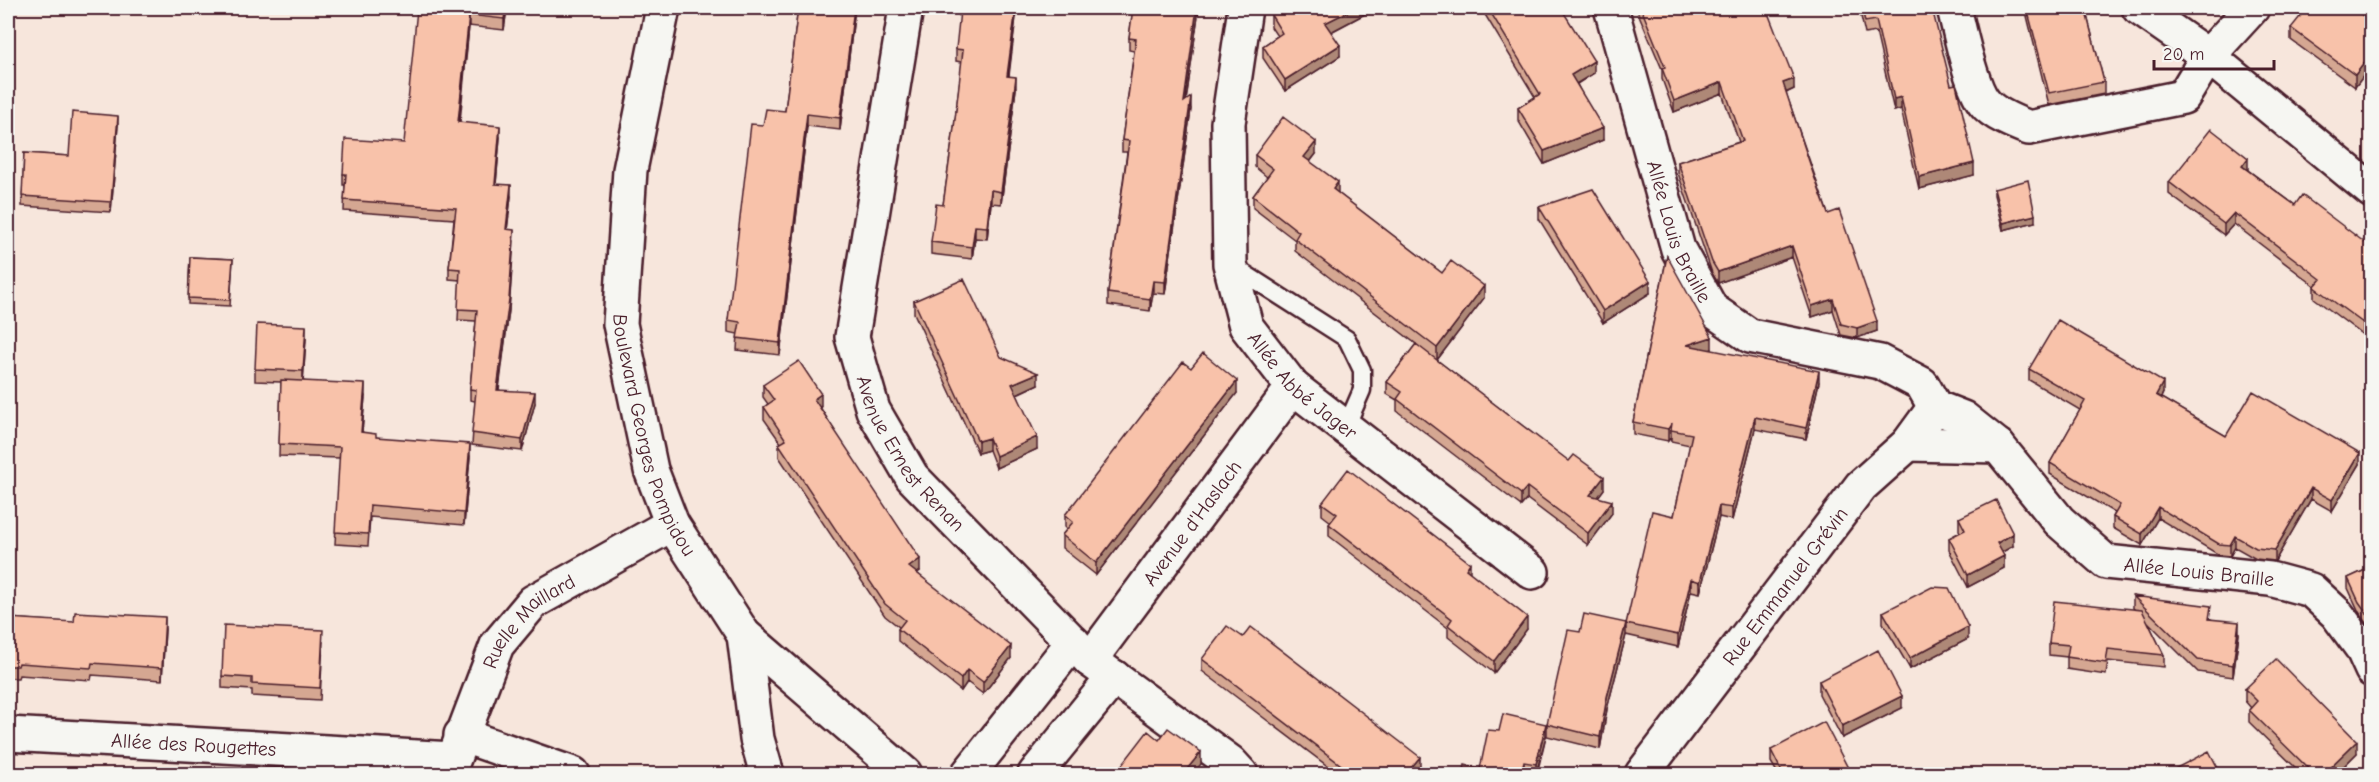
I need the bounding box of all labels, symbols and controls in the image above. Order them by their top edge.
scale bar [2154,33,2274,71]
text: 20 m [2163,44,2204,65]
street label: Allée Louis Braille [1642,158,1716,307]
street label: Boulevard Georges Pompidou [608,313,701,560]
street label: Allée Abbé Jager [1243,327,1362,444]
street label: Avenue Ernest Renan [852,373,969,536]
street label: Avenue d'Haslach [1138,456,1247,590]
street label: Rue Emmanuel Grévin [1718,503,1853,670]
street label: Allée Louis Braille [2123,553,2275,591]
street label: Ruelle Maillard [478,570,579,672]
street label: Allée des Rougettes [111,729,277,761]

